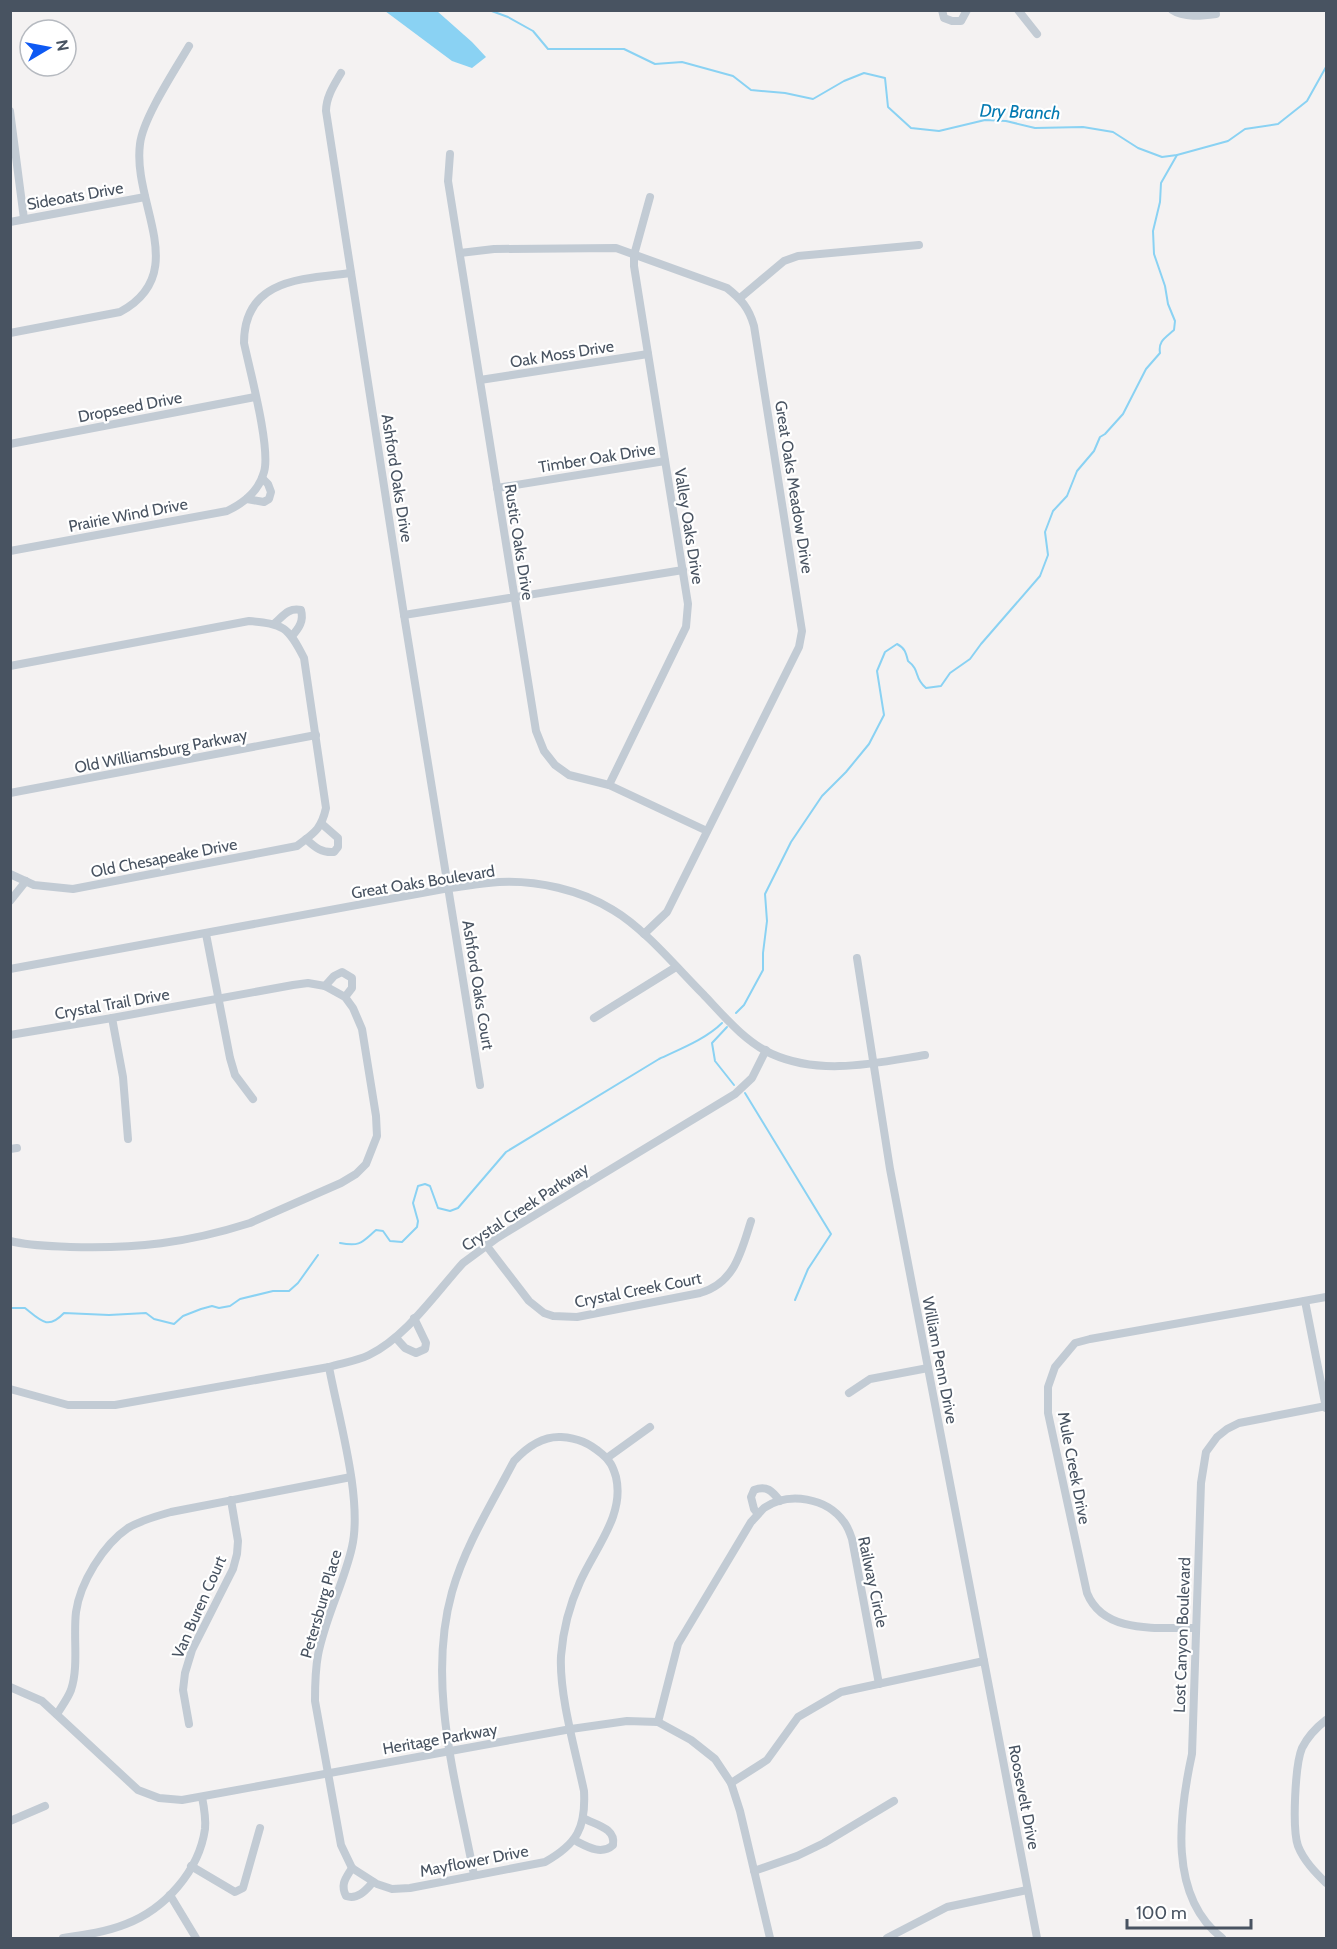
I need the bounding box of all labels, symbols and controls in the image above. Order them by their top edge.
north arrow [18,18,78,78]
text: N [52,38,73,53]
water label: Dry Branch [979,100,1061,124]
street label: Sideoats Drive [25,178,125,214]
street label: Oak Moss Drive [509,336,615,372]
street label: Dropseed Drive [76,388,184,426]
street label: Great Oaks Meadow Drive [771,399,817,575]
street label: Ashford Oaks Drive [377,413,417,543]
street label: Timber Oak Drive [537,439,657,477]
street label: Valley Oaks Drive [670,467,708,585]
street label: Rustic Oaks Drive [500,483,538,601]
street label: Prairie Wind Drive [67,494,189,536]
street label: Old Williamsburg Parkway [73,725,249,777]
street label: Old Chesapeake Drive [89,834,239,882]
street label: Great Oaks Boulevard [350,861,496,903]
street label: Ashford Oaks Court [458,919,498,1052]
street label: Crystal Trail Drive [53,985,171,1023]
street label: Crystal Creek Parkway [458,1159,592,1255]
street label: Crystal Creek Court [573,1268,704,1312]
street label: William Penn Drive [918,1295,962,1425]
street label: Mule Creek Drive [1054,1410,1094,1526]
street label: Railway Circle [854,1535,892,1629]
street label: Petersburg Place [296,1548,346,1660]
street label: Van Buren Court [168,1552,230,1661]
street label: Lost Canyon Boulevard [1170,1557,1194,1713]
street label: Heritage Parkway [381,1720,499,1758]
street label: Roosevelt Drive [1005,1743,1043,1851]
street label: Mayflower Drive [418,1841,530,1881]
scale bar [1127,1892,1252,1930]
text: 100 m [1136,1902,1187,1924]

